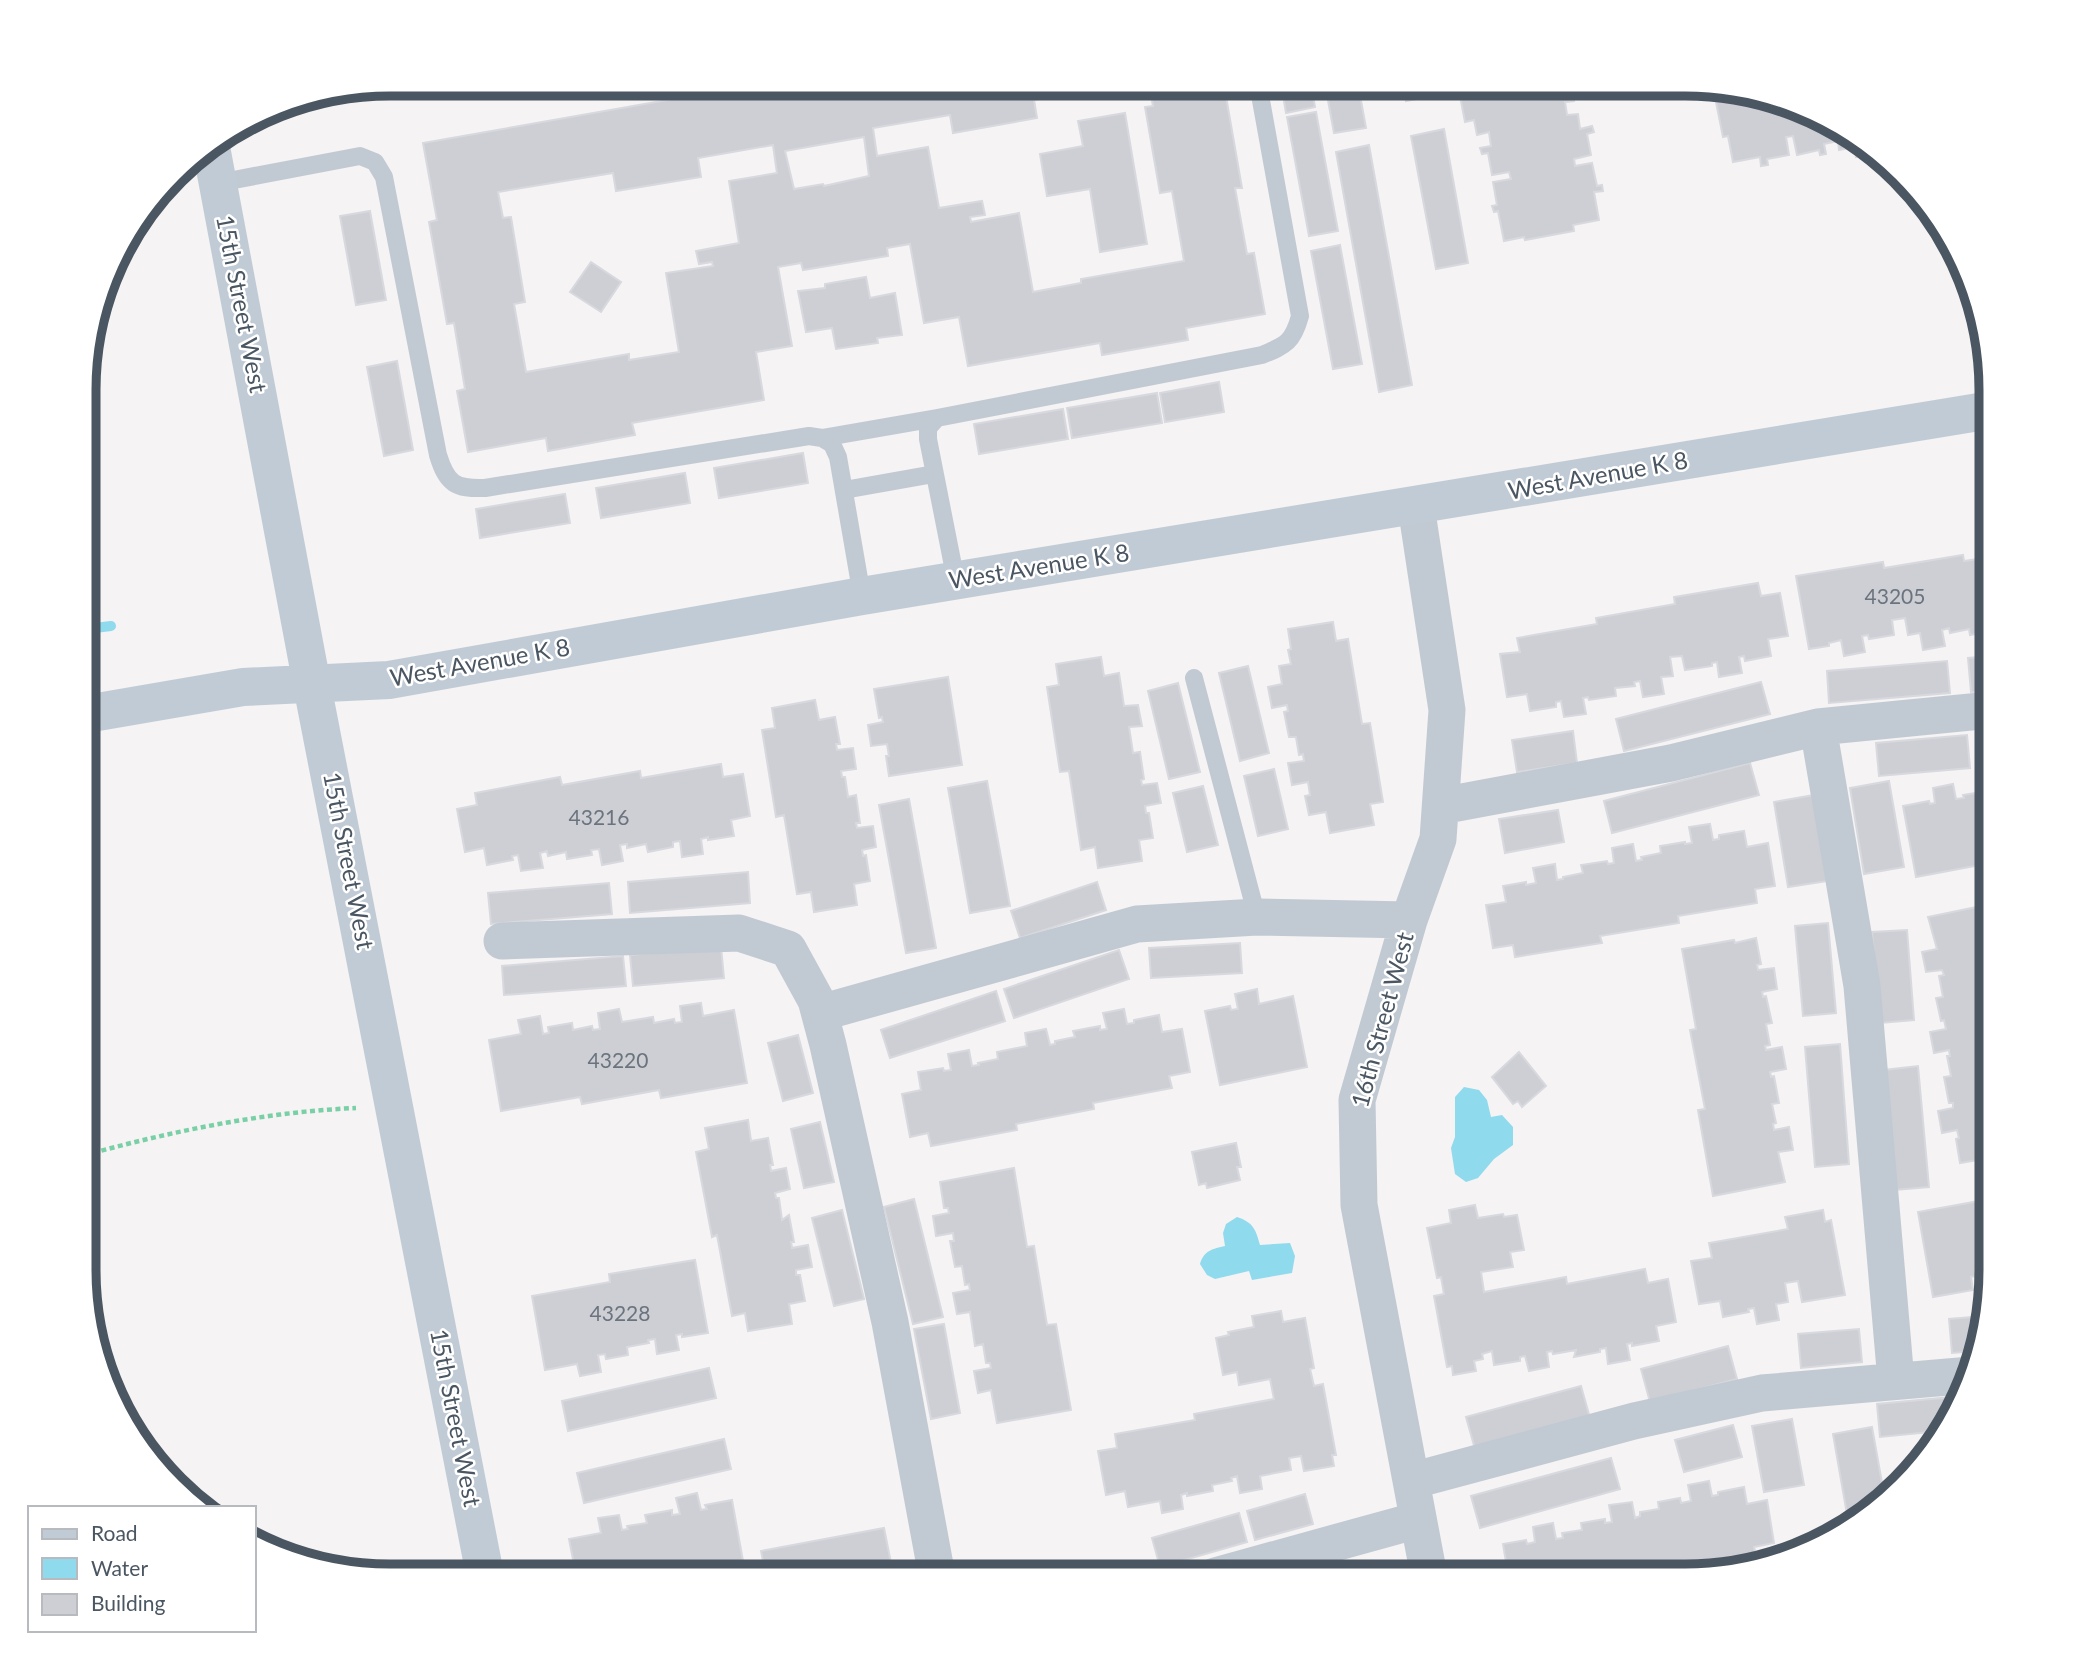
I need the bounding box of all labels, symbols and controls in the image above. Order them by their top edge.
street label: 15th Street West [211,213,274,395]
street label: West Avenue K 8 [1506,444,1690,505]
street label: West Avenue K 8 [947,537,1131,594]
house number: 43205 [1865,583,1925,608]
street label: West Avenue K 8 [388,631,572,692]
street label: 15th Street West [318,770,381,952]
house number: 43216 [569,804,629,829]
street label: 16th Street West [1344,928,1419,1110]
house number: 43220 [588,1047,648,1072]
house number: 43228 [590,1300,650,1325]
street label: 15th Street West [425,1327,488,1509]
legend [28,1506,256,1632]
text: Road [91,1520,138,1545]
text: Water [91,1555,148,1580]
text: Building [91,1590,166,1615]

